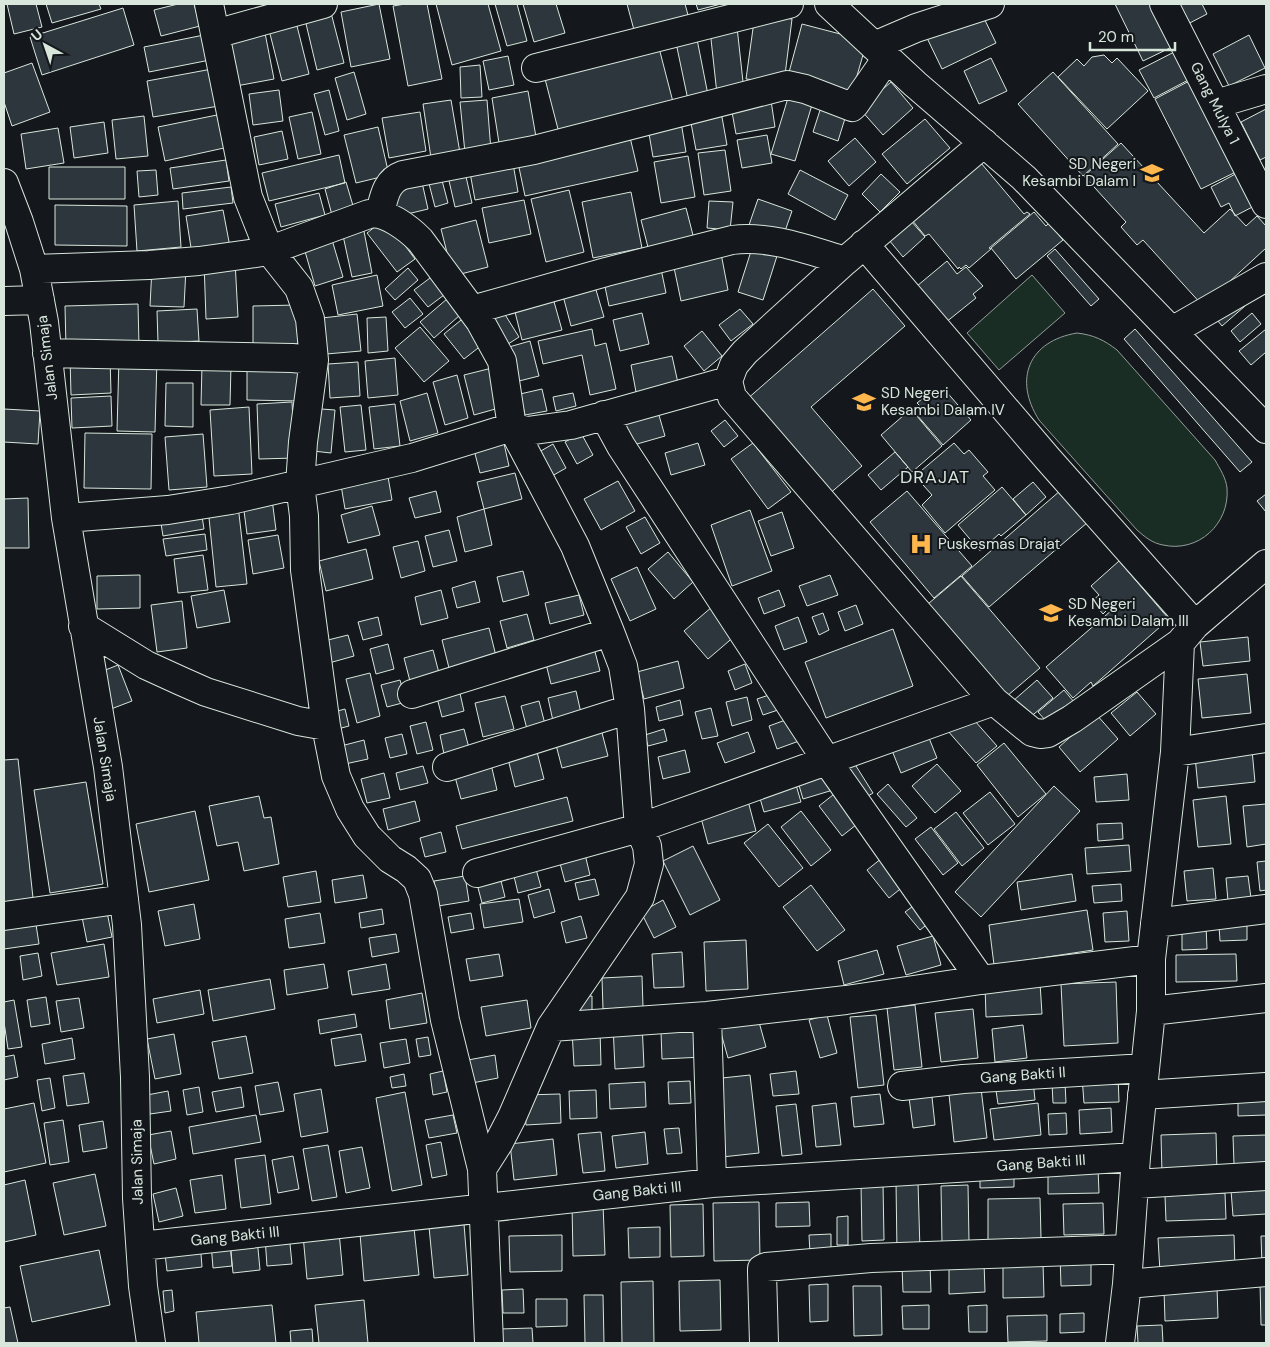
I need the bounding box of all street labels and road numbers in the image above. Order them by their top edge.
street label: Gang Mulya 1 [1186,58,1244,148]
street label: Jalan Simaja [32,314,62,402]
street label: Jalan Simaja [88,715,122,803]
street label: Gang Bakti II [980,1062,1066,1088]
street label: Jalan Simaja [126,1119,148,1205]
street label: Gang Bakti III [996,1150,1086,1176]
street label: Gang Bakti III [592,1176,682,1206]
street label: Gang Bakti III [190,1221,280,1251]

